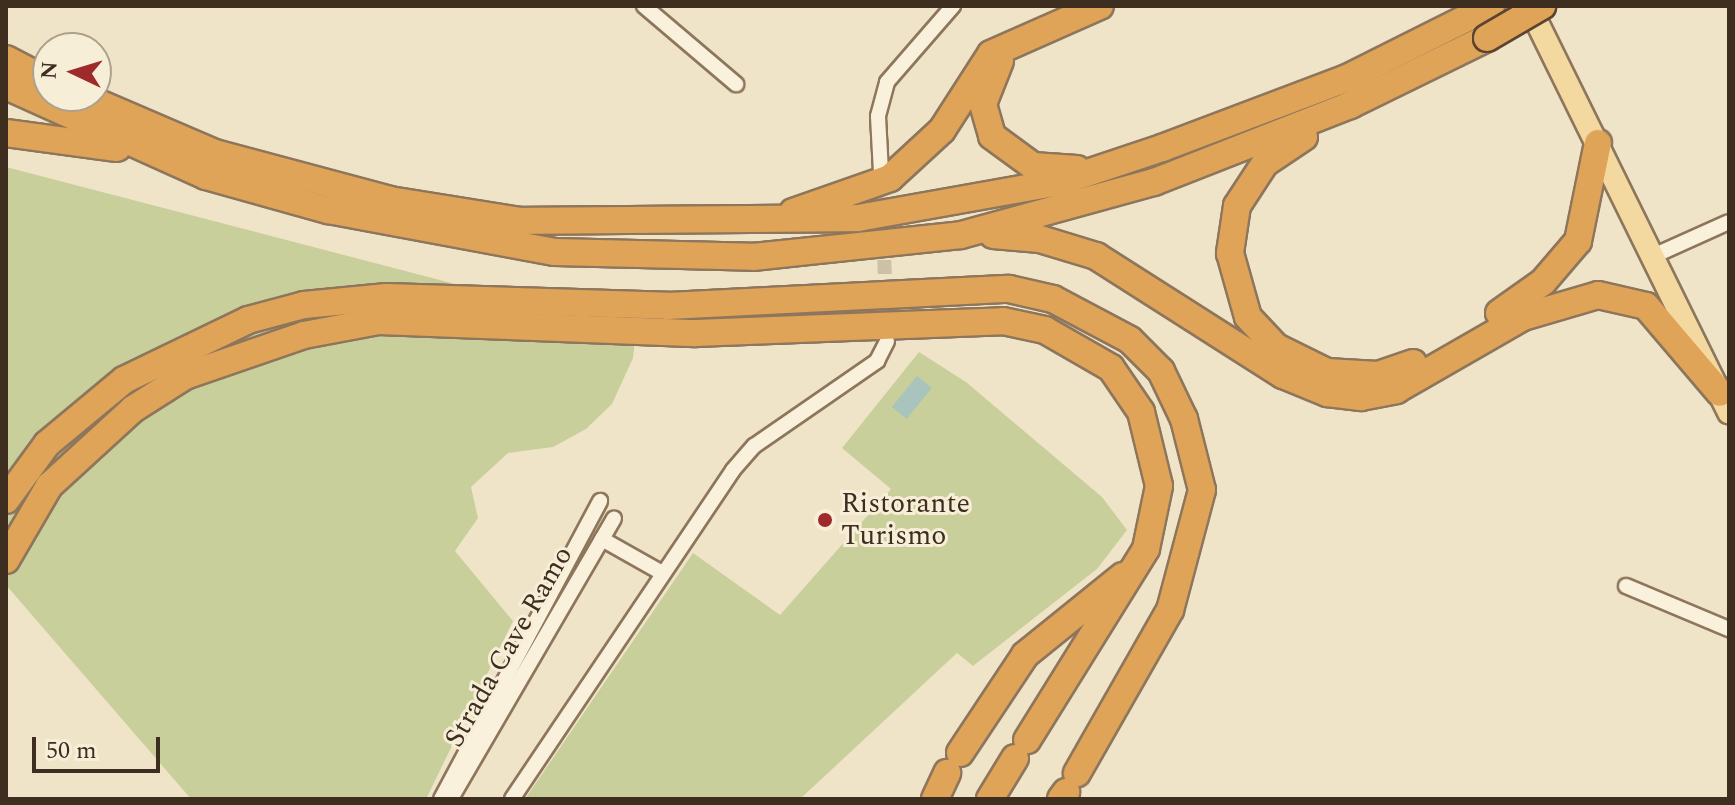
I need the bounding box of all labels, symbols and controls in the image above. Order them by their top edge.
north arrow [32,32,112,112]
text: N [32,60,67,81]
place label: Ristorante Turismo [841,487,970,553]
marker: Ristorante Turismo [816,511,834,529]
street label: Strada Cave Ramo [438,541,580,753]
scale bar [36,721,164,771]
text: 50 m [46,733,97,769]

